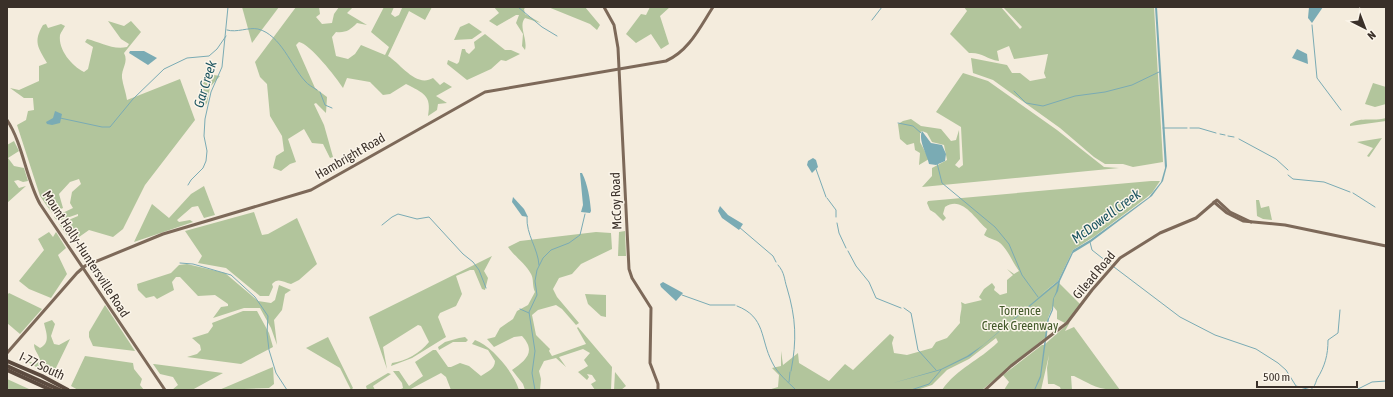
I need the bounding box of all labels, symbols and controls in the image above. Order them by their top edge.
north arrow [1345,8,1385,48]
text: N [1365,29,1378,42]
water label: Gar Creek [190,58,220,110]
street label: Hambright Road [312,130,388,182]
street label: McCoy Road [608,172,624,230]
water label: McDowell Creek [1068,185,1144,246]
street label: Mount Holly-Huntersville Road [40,188,132,320]
street label: Gilead Road [1070,248,1118,302]
park label: Torrence Creek Greenway [982,303,1059,333]
street label: I-77 South [17,349,67,383]
scale bar [1257,363,1357,389]
text: 500 m [1263,370,1290,384]

